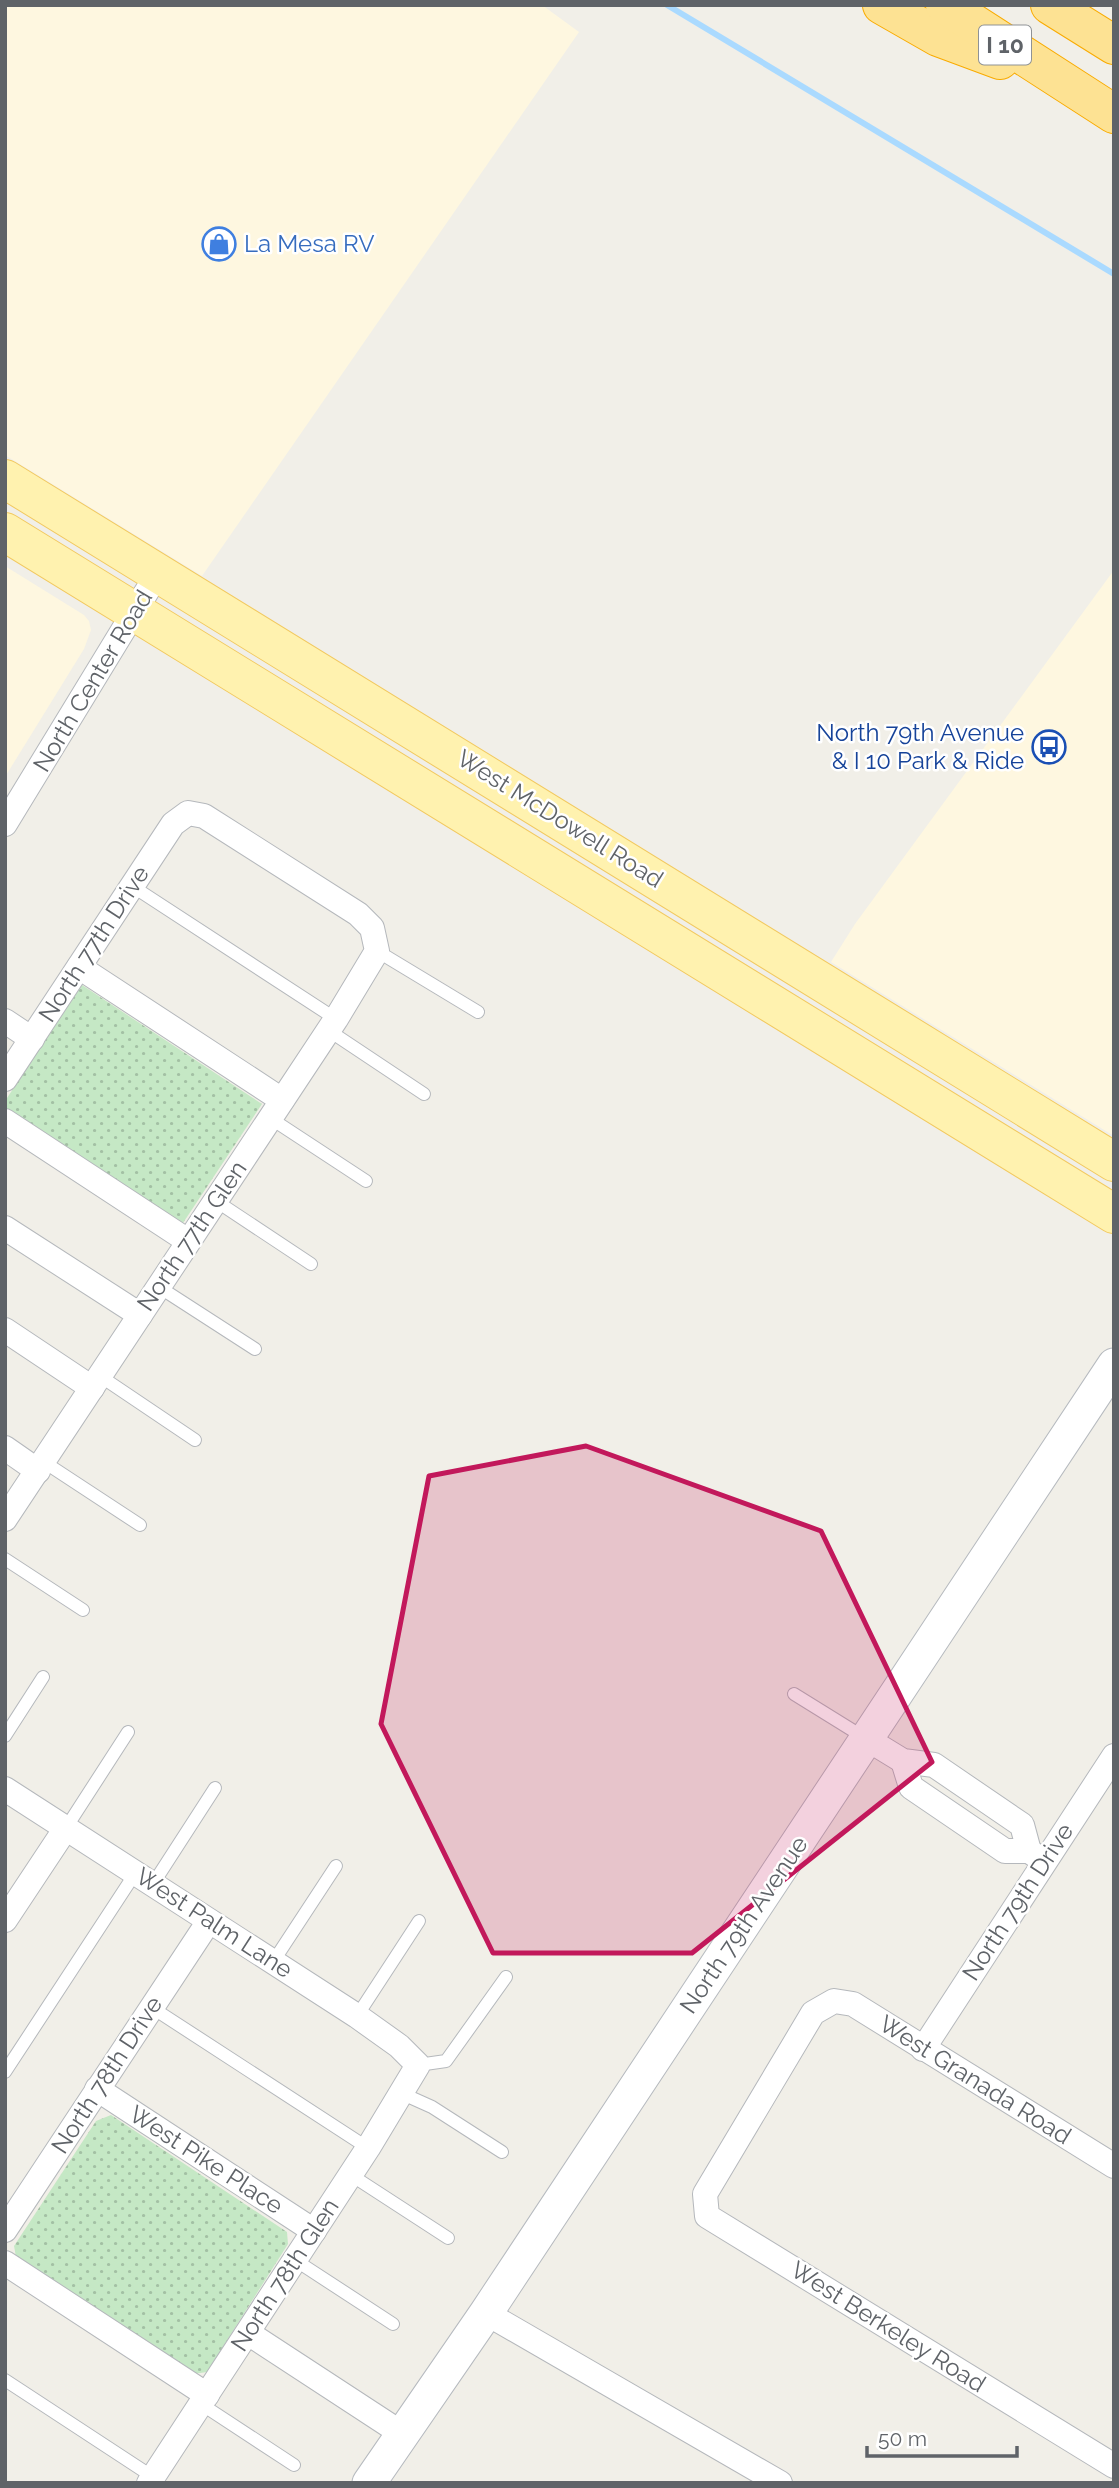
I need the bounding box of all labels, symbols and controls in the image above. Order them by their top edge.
road number: I 10 [979,26,1031,64]
shop icon: La Mesa RV [200,225,238,263]
place label: La Mesa RV [244,229,374,258]
street label: North Center Road [27,585,158,777]
place label: North 79th Avenue & I 10 Park & Ride [816,718,1024,775]
bus stop icon: North 79th Avenue & I 10 Park & Ride [1030,728,1068,766]
street label: West McDowell Road [452,743,669,894]
street label: North 77th Drive [32,860,155,1027]
street label: North 77th Glen [131,1155,252,1316]
street label: North 79th Drive [956,1818,1079,1986]
street label: North 79th Avenue [674,1831,814,2019]
street label: West Palm Lane [130,1861,298,1984]
street label: North 78th Drive [45,1991,168,2159]
street label: West Granada Road [874,2009,1077,2150]
street label: West Pike Place [124,2099,289,2220]
street label: North 78th Glen [224,2193,345,2357]
street label: West Berkeley Road [785,2255,991,2398]
scale bar [867,2414,1018,2458]
text: 50 m [878,2426,927,2451]

